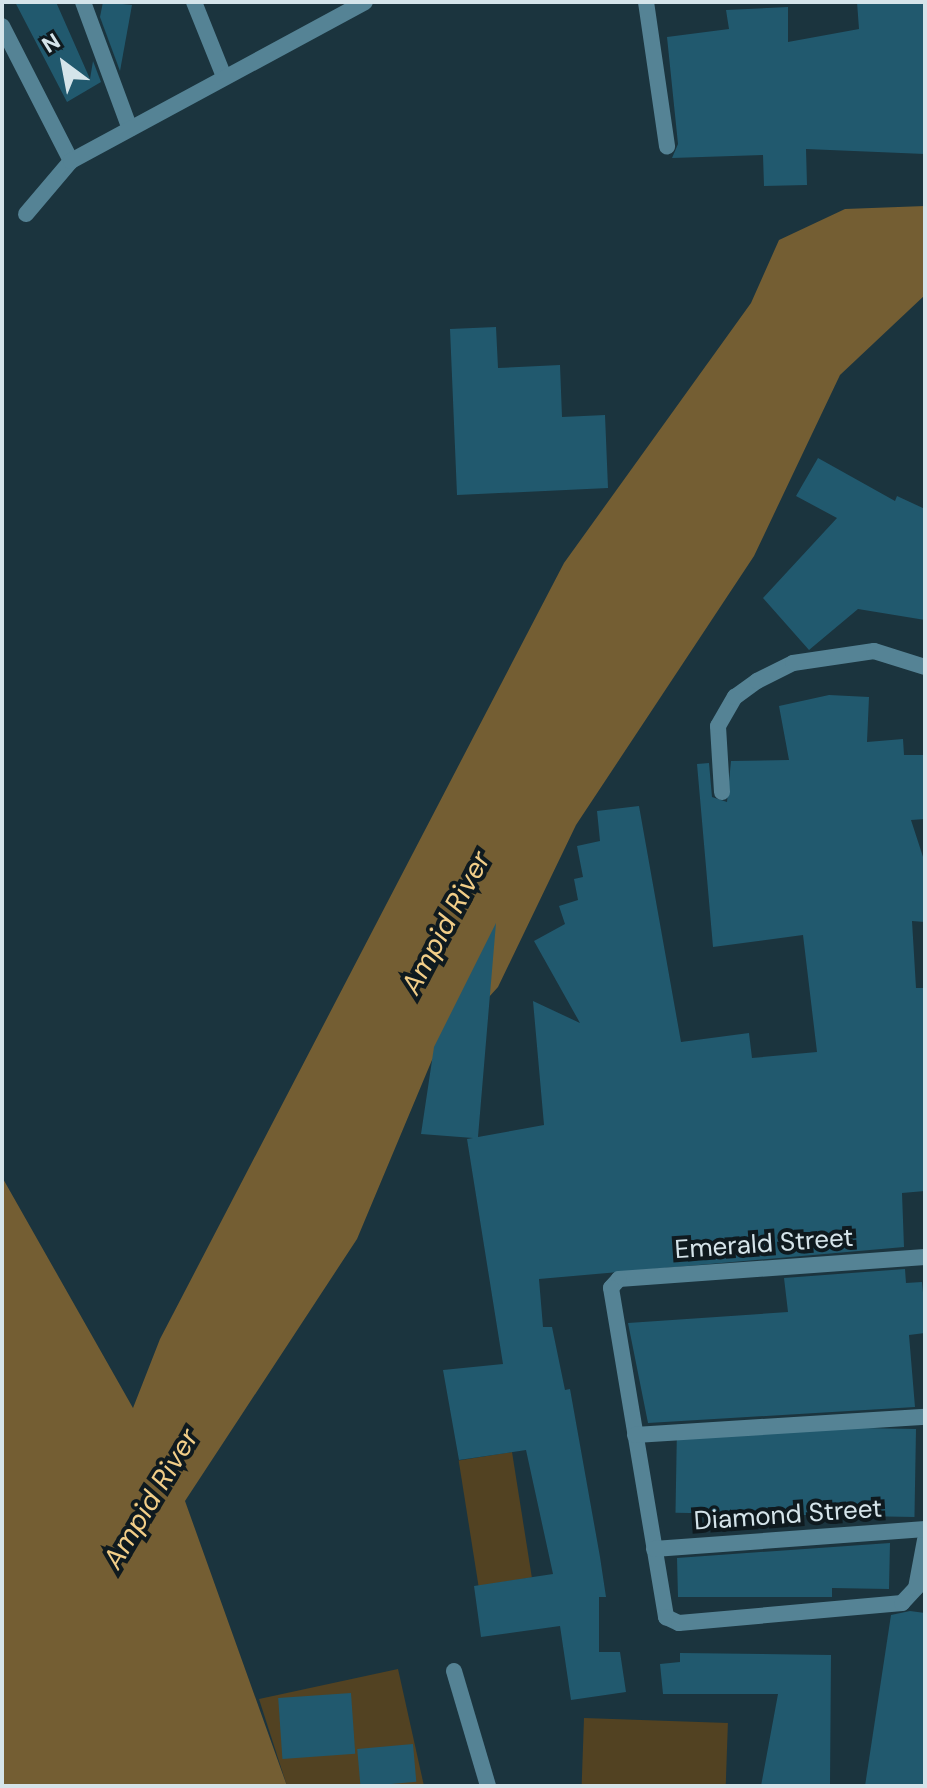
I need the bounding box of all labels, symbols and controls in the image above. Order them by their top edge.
north arrow [24,24,104,104]
text: N [37,27,65,60]
water label: Ampid River [394,846,498,1000]
street label: Emerald Street [674,1222,854,1266]
water label: Ampid River [96,1423,206,1575]
street label: Diamond Street [693,1493,883,1537]

